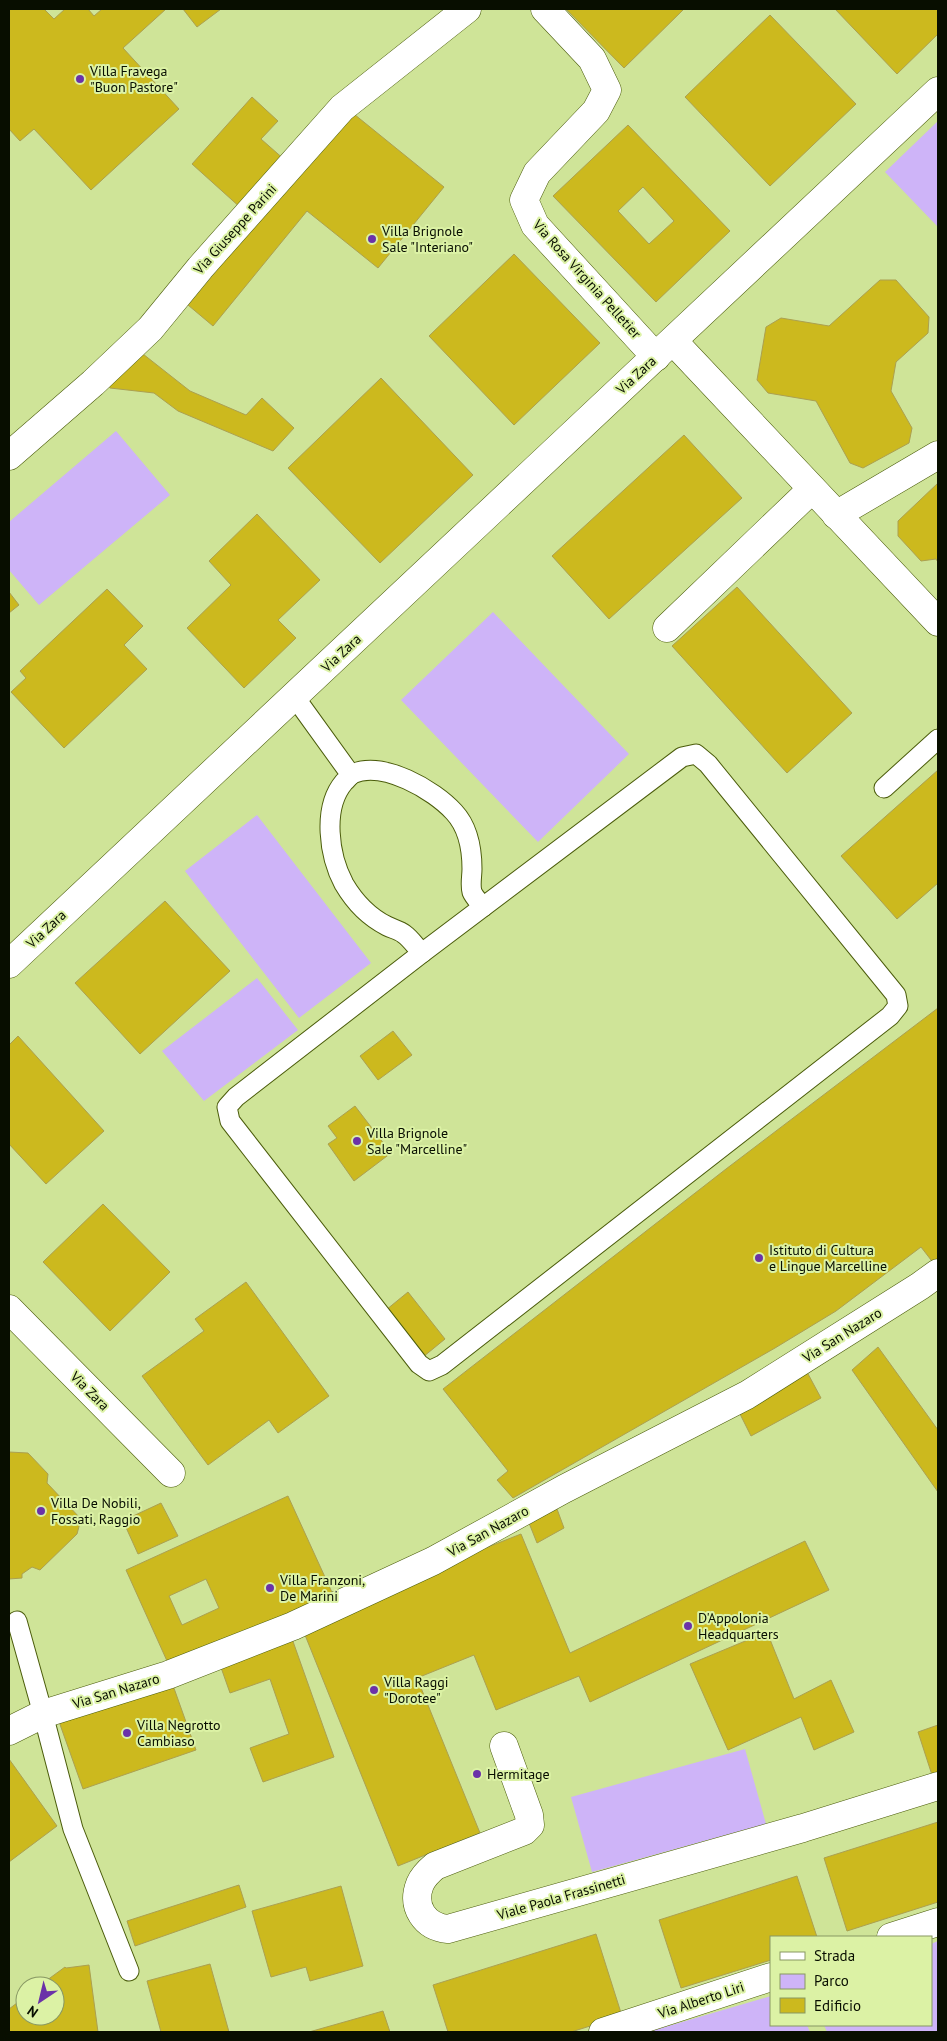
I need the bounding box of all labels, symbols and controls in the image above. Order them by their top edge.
place label: Villa Fravega "Buon Pastore" [89,62,178,96]
marker: Villa Fravega "Buon Pastore" [74,73,86,85]
street label: Via Giuseppe Parini [189,180,280,279]
street label: Via Rosa Virginia Pelletier [528,215,645,342]
place label: Villa Brignole Sale "Interiano" [381,222,473,256]
marker: Villa Brignole Sale "Interiano" [366,233,378,245]
street label: Via Zara [612,352,660,399]
street label: Via Zara [317,630,365,677]
street label: Via Zara [22,906,70,953]
place label: Villa Brignole Sale "Marcelline" [366,1124,467,1158]
marker: Villa Brignole Sale "Marcelline" [351,1135,363,1147]
place label: Istituto di Cultura e Lingue Marcelline [769,1241,887,1275]
marker: Istituto di Cultura e Lingue Marcelline [753,1252,765,1264]
street label: Via San Nazaro [798,1304,885,1367]
street label: Via Zara [66,1367,113,1414]
place label: Villa De Nobili, Fossati, Raggio [50,1494,141,1528]
street label: Via San Nazaro [443,1501,532,1561]
marker: Villa De Nobili, Fossati, Raggio [35,1505,47,1517]
place label: Villa Franzoni, De Marini [279,1571,365,1605]
marker: Villa Franzoni, De Marini [264,1582,276,1594]
place label: D'Appolonia Headquarters [698,1609,779,1643]
marker: D'Appolonia Headquarters [682,1620,694,1632]
street label: Via San Nazaro [69,1669,162,1713]
place label: Villa Raggi "Dorotee" [383,1673,448,1707]
marker: Villa Raggi "Dorotee" [368,1684,380,1696]
place label: Villa Negrotto Cambiaso [136,1716,221,1750]
marker: Villa Negrotto Cambiaso [121,1727,133,1739]
place label: Hermitage [487,1765,550,1783]
marker: Hermitage [471,1768,483,1780]
street label: Viale Paola Frassinetti [494,1870,627,1924]
legend [770,1936,932,2026]
text: Strada [814,1946,855,1965]
text: Parco [814,1971,849,1990]
north arrow [15,1976,65,2026]
street label: Via Alberto Liri [655,1978,746,2023]
text: Edificio [814,1996,861,2015]
text: N [24,2002,41,2022]

